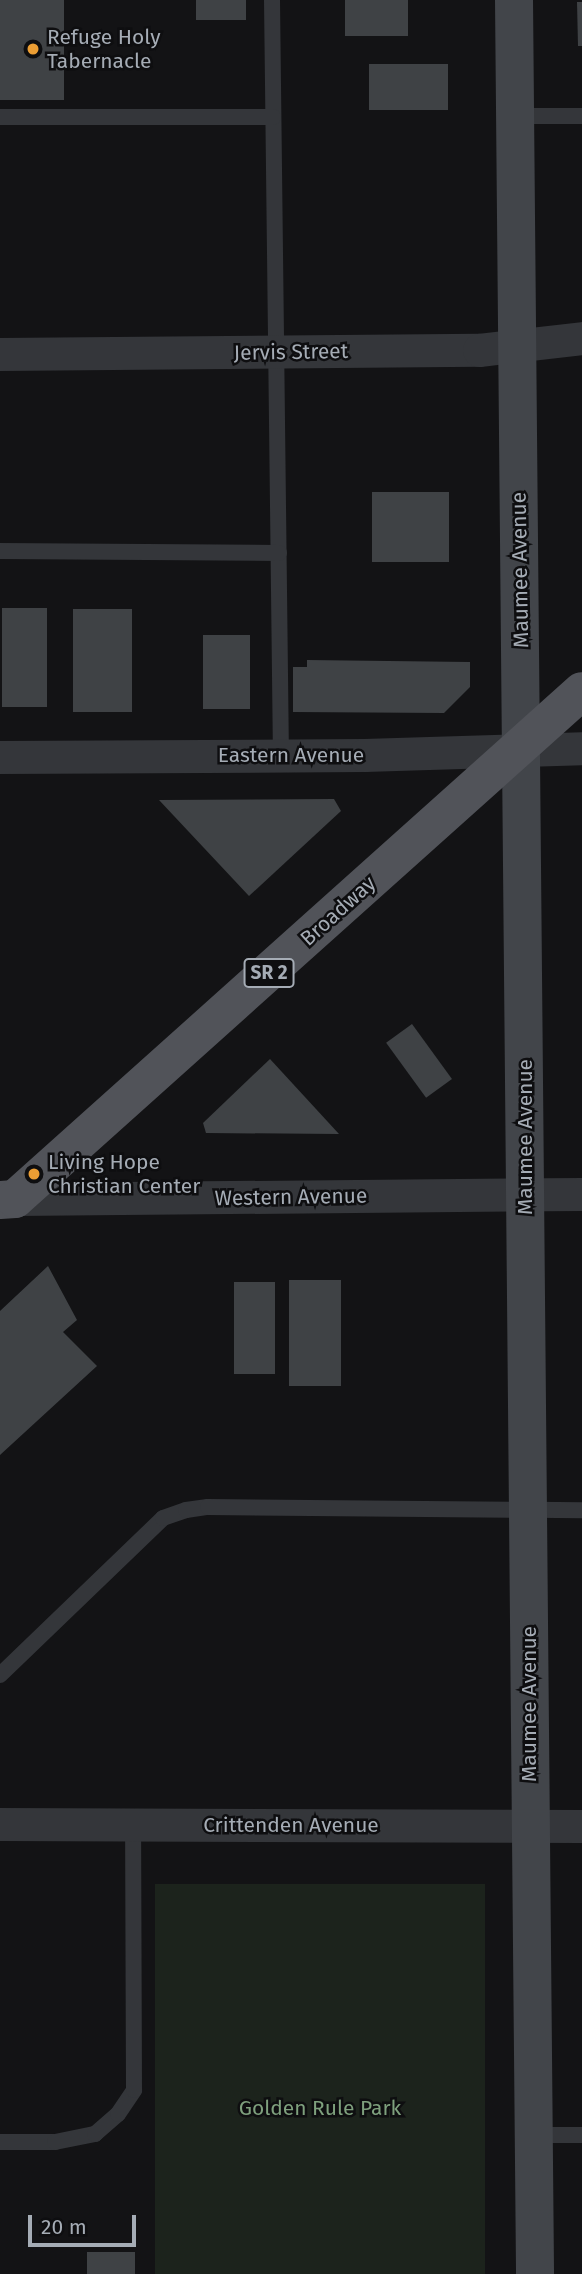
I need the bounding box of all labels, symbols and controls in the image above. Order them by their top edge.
place label: Refuge Holy Tabernacle [47,24,161,74]
marker: Refuge Holy Tabernacle [25,41,41,57]
street label: Jervis Street [234,338,348,366]
street label: Maumee Avenue [506,492,534,648]
street label: Eastern Avenue [218,742,364,768]
street label: Broadway [295,871,381,951]
road number: SR 2 [243,958,295,988]
street label: Maumee Avenue [512,1059,538,1215]
place label: Living Hope Christian Center [48,1149,200,1199]
marker: Living Hope Christian Center [26,1166,42,1182]
street label: Western Avenue [214,1183,368,1211]
street label: Maumee Avenue [516,1626,542,1782]
street label: Crittenden Avenue [203,1812,379,1838]
park label: Golden Rule Park [239,2095,401,2121]
scale bar [32,2200,140,2244]
text: 20 m [41,2214,87,2240]

